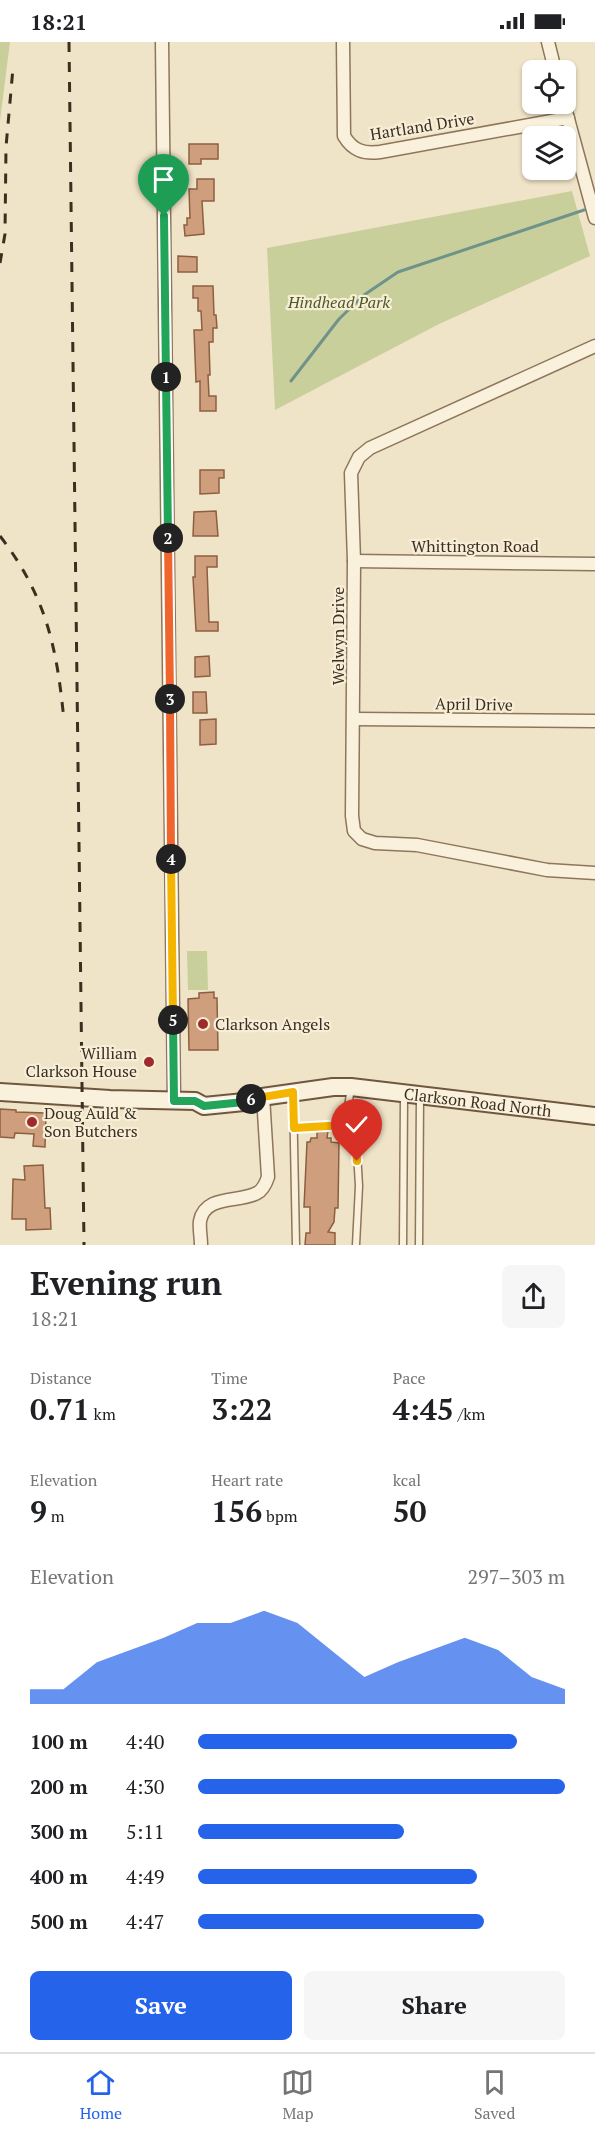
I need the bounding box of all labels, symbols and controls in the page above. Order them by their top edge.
text: 18:21 [30,7,87,36]
map controls [522,60,576,180]
button: locate [522,60,576,114]
street label: Hartland Drive [368,107,476,145]
button: layers [522,126,576,180]
pin [138,154,189,216]
icon: arrive [147,163,180,196]
park label: Hindhead Park [287,291,390,313]
pin: 1 [151,362,181,392]
text: 1 [161,366,171,388]
pin: 2 [153,523,183,553]
text: 2 [163,527,173,549]
street label: Whittington Road [411,535,539,557]
street label: Welwyn Drive [327,587,349,685]
pin: 3 [155,684,185,714]
text: 3 [165,688,175,710]
street label: April Drive [435,692,513,716]
pin: 4 [156,844,186,874]
text: 4 [166,848,176,870]
pin: 5 [158,1005,188,1035]
text: 5 [168,1009,178,1031]
place label: Clarkson Angels [215,1013,330,1035]
marker: Clarkson Angels [196,1017,210,1031]
place label: William Clarkson House [26,1042,137,1082]
marker: William Clarkson House [142,1055,156,1069]
street label: Clarkson Road North [403,1082,553,1122]
pin: 6 [236,1084,266,1114]
text: 6 [246,1088,256,1110]
pin [331,1099,382,1161]
place label: Doug Auld & Son Butchers [44,1102,138,1142]
icon: check [340,1108,373,1141]
marker: Doug Auld & Son Butchers [25,1115,39,1129]
text: Evening run [30,1261,222,1304]
button: share [502,1265,565,1328]
text: 18:21 [30,1305,79,1332]
text: Distance [30,1367,92,1389]
text: Time [211,1367,248,1389]
text: Pace [393,1367,425,1389]
text: 0.71 [30,1389,90,1429]
text: 3:22 [211,1389,272,1429]
text: 4:45 [393,1389,454,1429]
text: km [90,1403,116,1425]
text: /km [454,1403,485,1425]
text: Elevation [30,1469,97,1491]
text: Heart rate [211,1469,283,1491]
text: kcal [393,1469,421,1491]
text: 9 [30,1491,47,1531]
text: 156 [211,1491,262,1531]
text: 50 [393,1491,427,1531]
text: m [47,1505,65,1527]
text: bpm [262,1505,298,1527]
text: Elevation [30,1563,114,1590]
text: 297–303 m [467,1563,565,1590]
text: 100 m [30,1728,88,1755]
text: 4:40 [126,1728,165,1755]
text: 200 m [30,1773,88,1800]
text: 4:30 [126,1773,165,1800]
text: 300 m [30,1818,88,1845]
text: 5:11 [126,1818,165,1845]
text: 400 m [30,1863,88,1890]
text: 4:49 [126,1863,165,1890]
text: 500 m [30,1908,88,1935]
text: 4:47 [126,1908,165,1935]
button: Save [30,1971,292,2040]
button: Share [304,1971,565,2040]
tab: Home [80,2066,122,2124]
tab: Map [281,2066,314,2124]
tab: Saved [474,2066,515,2124]

